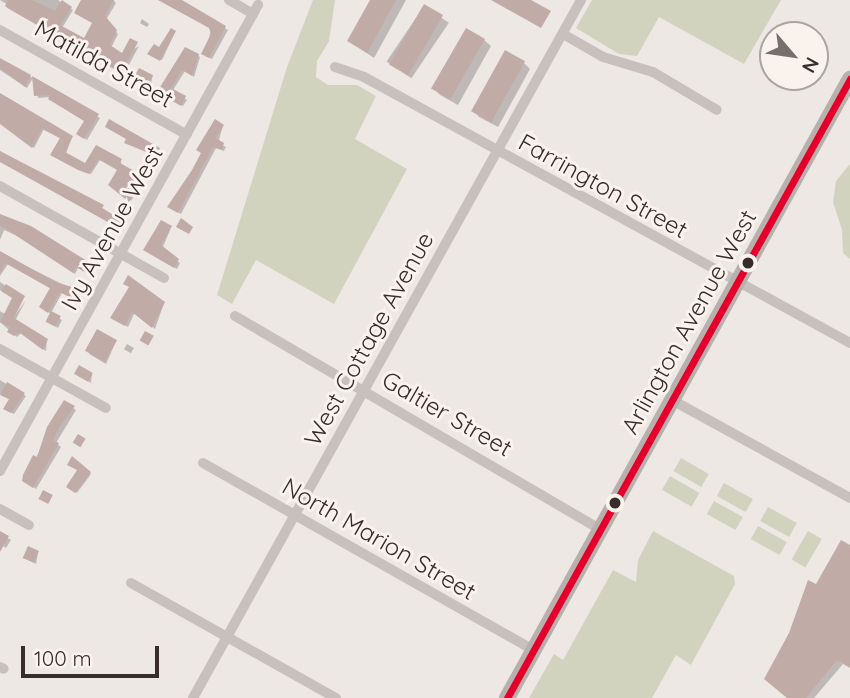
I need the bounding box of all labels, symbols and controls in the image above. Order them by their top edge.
street label: Matilda Street [30,14,178,114]
north arrow [759,21,829,91]
text: N [797,53,824,77]
street label: Farrington Street [514,128,692,244]
street label: Ivy Avenue West [55,141,169,315]
street label: Arlington Avenue West [615,205,763,439]
street label: West Cottage Avenue [298,227,440,451]
unlabelled marker [741,256,755,270]
street label: Galtier Street [377,365,517,463]
street label: North Marion Street [277,472,481,606]
unlabelled marker [608,496,622,510]
scale bar [24,632,163,676]
text: 100 m [34,645,92,671]

